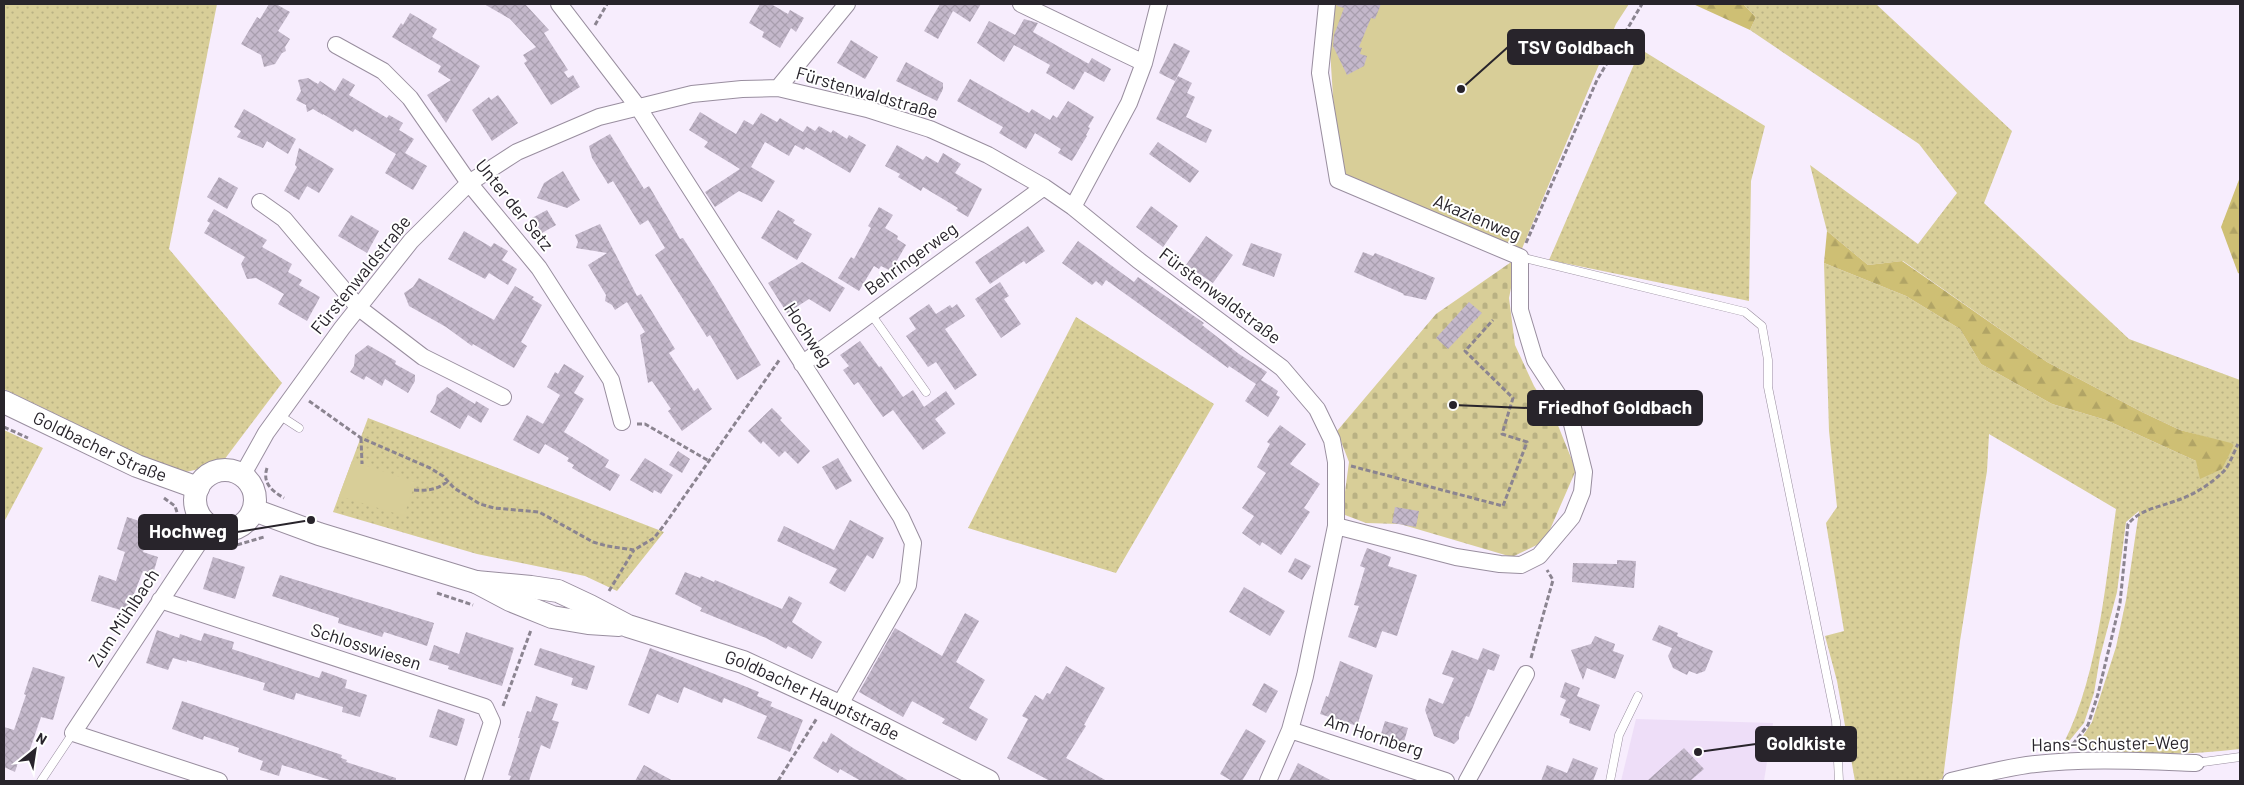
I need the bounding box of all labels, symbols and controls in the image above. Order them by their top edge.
callout: TSV Goldbach [1508,30,1644,64]
text: TSV Goldbach [1518,35,1634,58]
street label: Fürstenwaldstraße [794,61,941,123]
street label: Unter der Setz [471,154,558,255]
street label: Akazienweg [1430,189,1524,245]
street label: Fürstenwaldstraße [306,210,415,338]
street label: Behringerweg [860,217,961,299]
street label: Fürstenwaldstraße [1155,242,1286,348]
street label: Hochweg [780,298,838,371]
callout: Friedhof Goldbach [1528,391,1702,425]
text: Friedhof Goldbach [1538,395,1692,418]
street label: Goldbacher Straße [30,406,170,486]
callout: Hochweg [139,515,237,549]
text: Hochweg [149,519,227,542]
street label: Zum Mühlbach [83,564,163,671]
street label: Schlosswiesen [308,618,424,674]
street label: Goldbacher Hauptstraße [722,645,904,745]
street label: Am Hornberg [1322,709,1426,761]
north arrow [10,725,60,775]
callout: Goldkiste [1756,727,1856,761]
text: N [33,729,50,748]
text: Goldkiste [1766,731,1846,754]
street label: Hans-Schuster-Weg [2031,731,2189,755]

